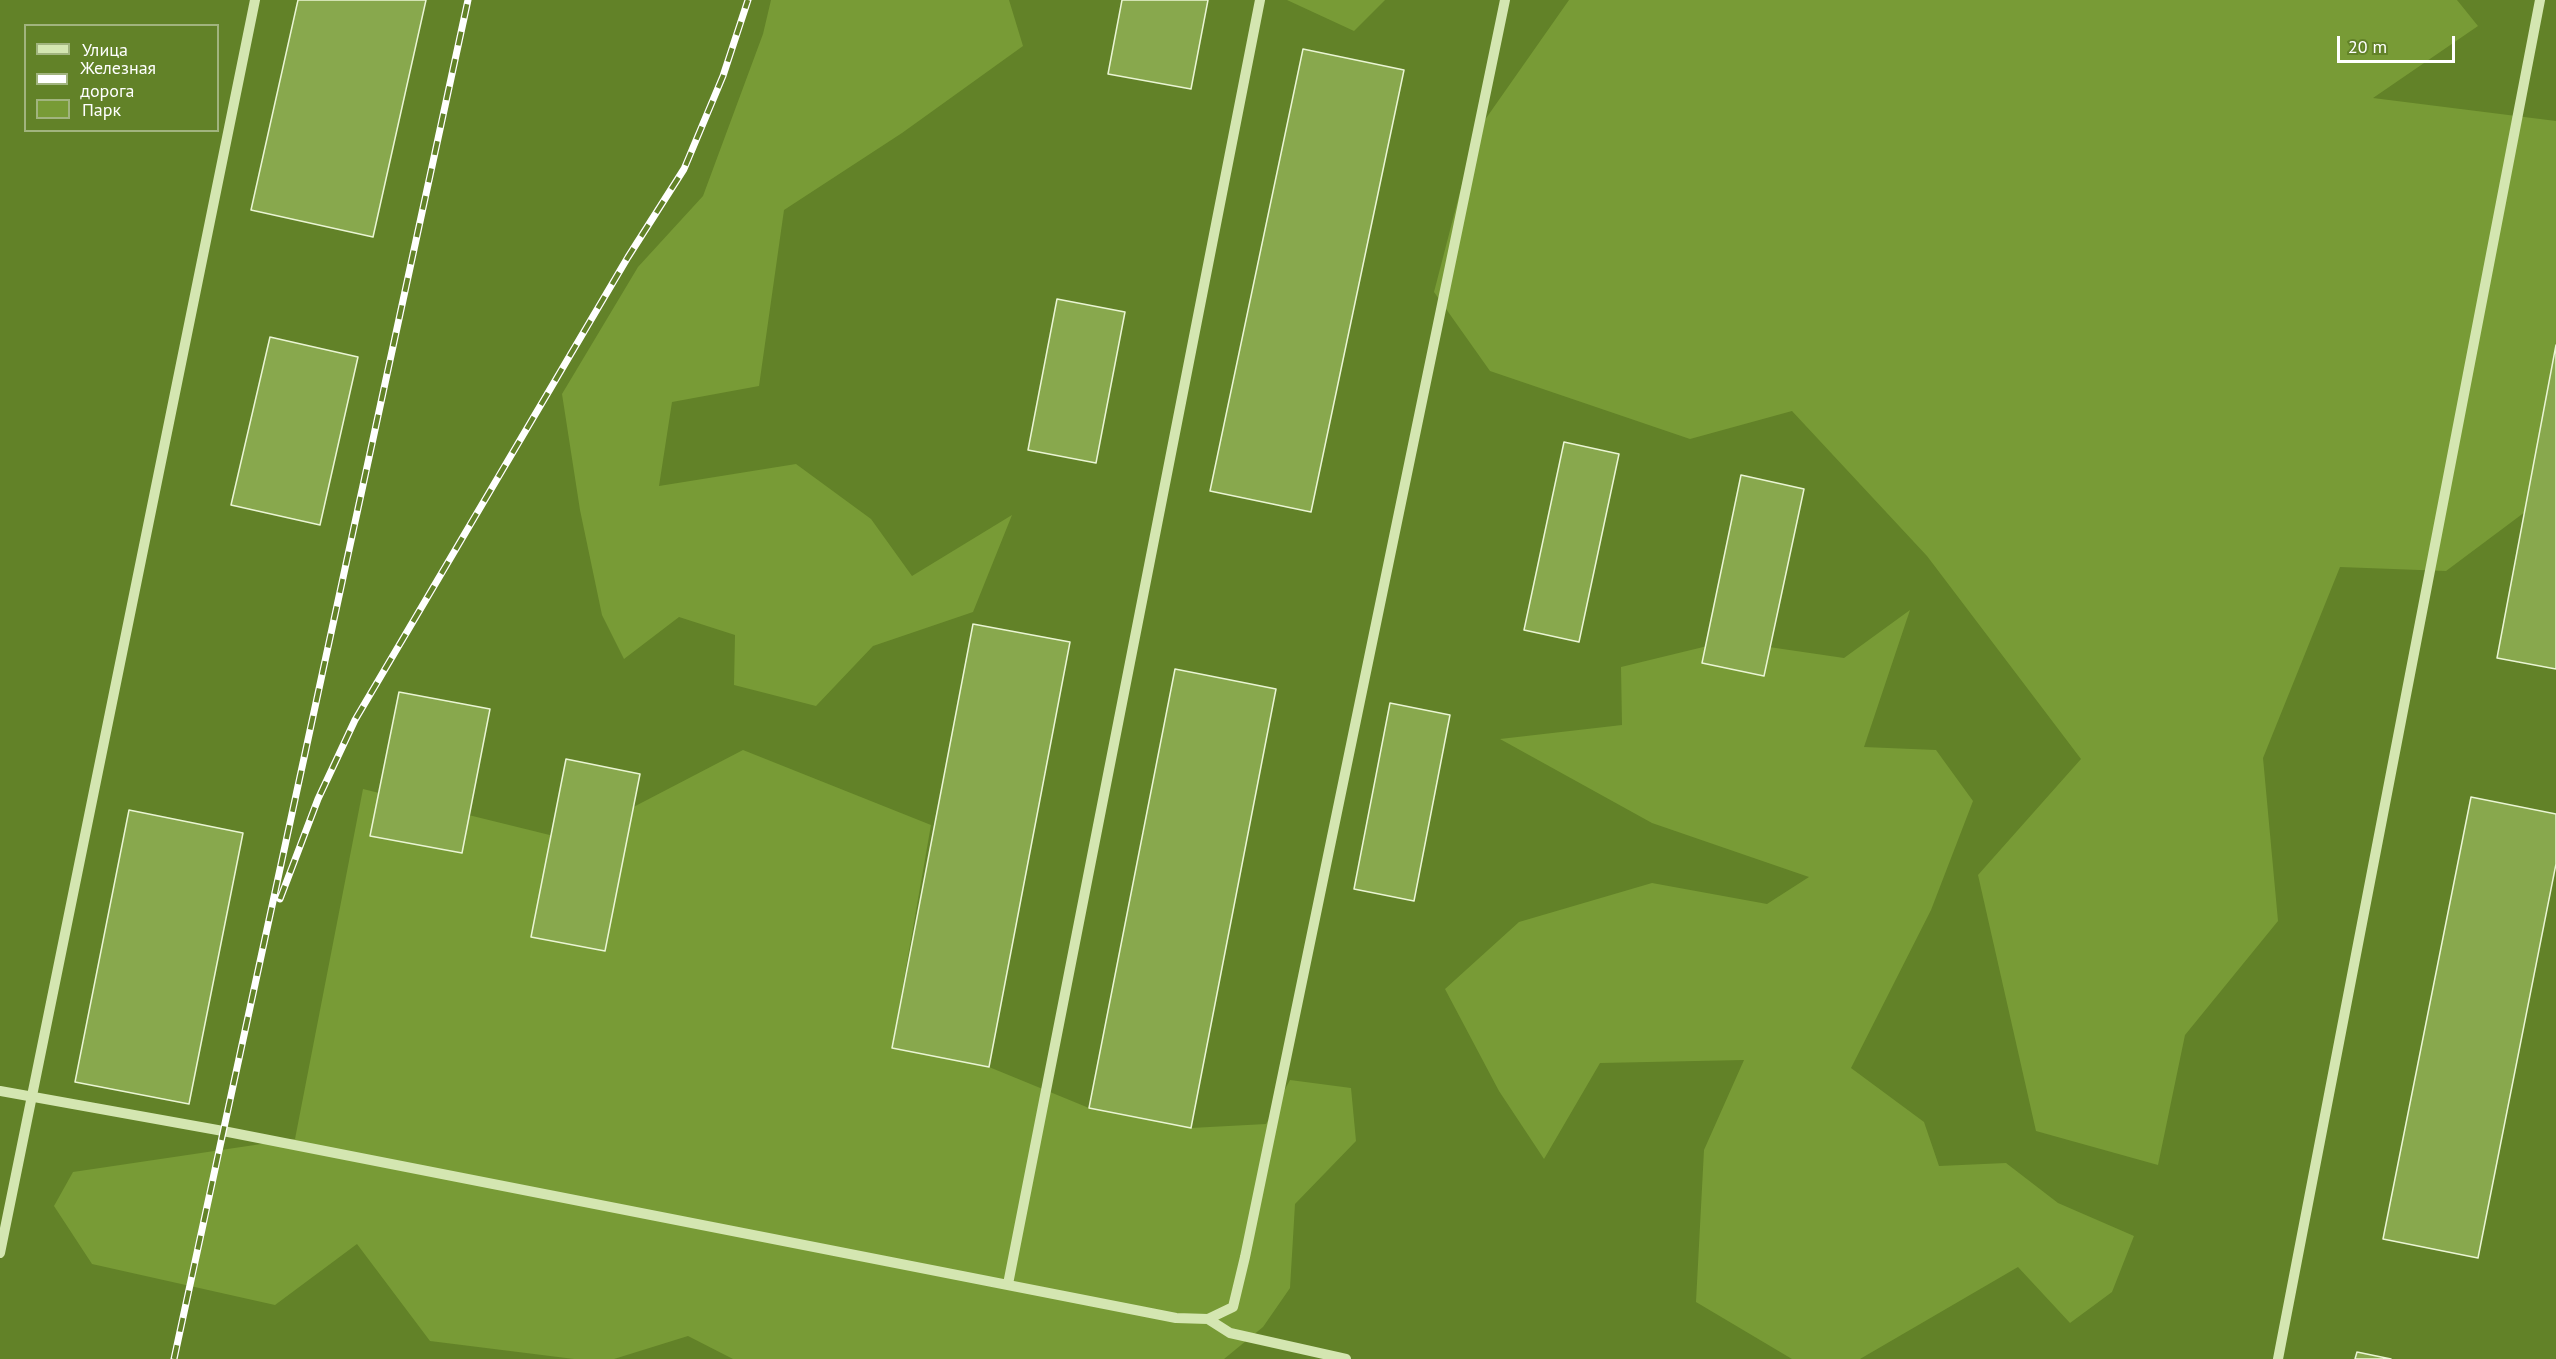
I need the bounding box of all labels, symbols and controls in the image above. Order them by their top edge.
legend [24,24,219,132]
scale bar [2340,24,2458,62]
text: 20 m [2348,35,2387,58]
text: Улица [82,38,128,61]
text: Железная дорога [80,56,156,102]
text: Парк [82,98,121,121]

